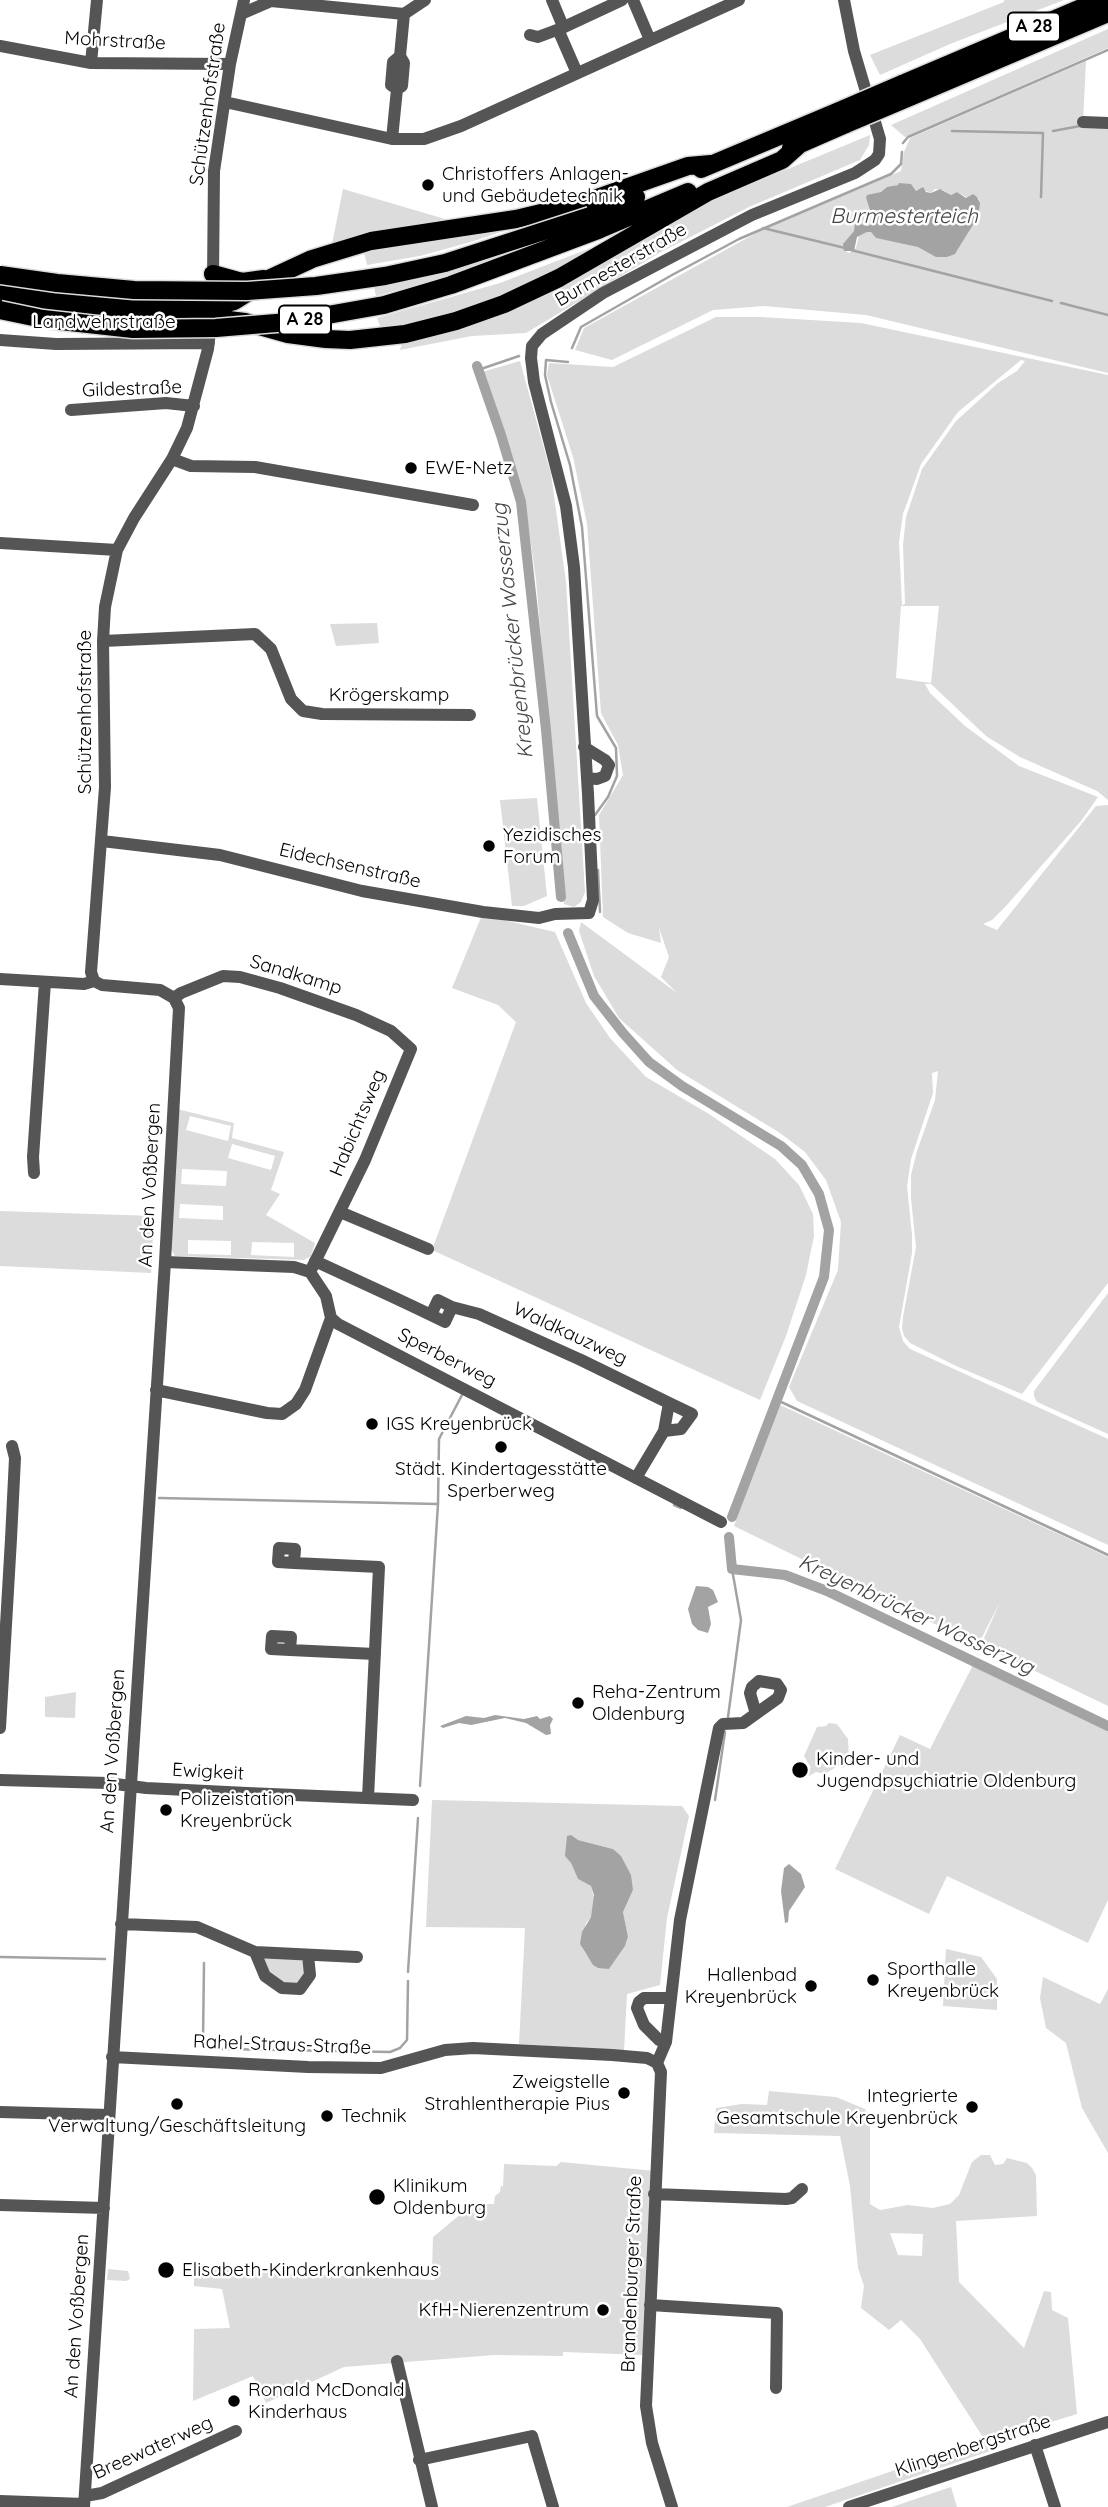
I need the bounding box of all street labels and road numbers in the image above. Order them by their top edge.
road number: A 28 [1008,12,1060,42]
street label: Schützenhofstraße [185,21,231,187]
street label: Mohrstraße [64,27,166,55]
street label: Burmesterstraße [551,218,691,312]
road number: A 28 [279,306,331,334]
street label: Landwehrstraße [32,311,176,333]
street label: Gildestraße [82,376,182,402]
street label: Schützenhofstraße [74,630,96,794]
street label: Krögerskamp [329,684,449,706]
street label: Eidechsenstraße [277,839,423,893]
street label: Sandkamp [247,950,345,1000]
street label: Habichtsweg [325,1066,391,1180]
street label: An den Voßbergen [134,1102,166,1268]
street label: Waldkauzweg [509,1298,631,1370]
street label: Sperberweg [394,1323,500,1393]
street label: An den Voßbergen [96,1668,130,1834]
street label: Ewigkeit [171,1759,245,1785]
street label: Rahel-Straus-Straße [193,2030,371,2060]
street label: Brandenburger Straße [617,2175,647,2373]
street label: An den Voßbergen [60,2233,94,2399]
street label: Klingenbergstraße [892,2410,1054,2482]
street label: Breewaterweg [90,2411,216,2485]

